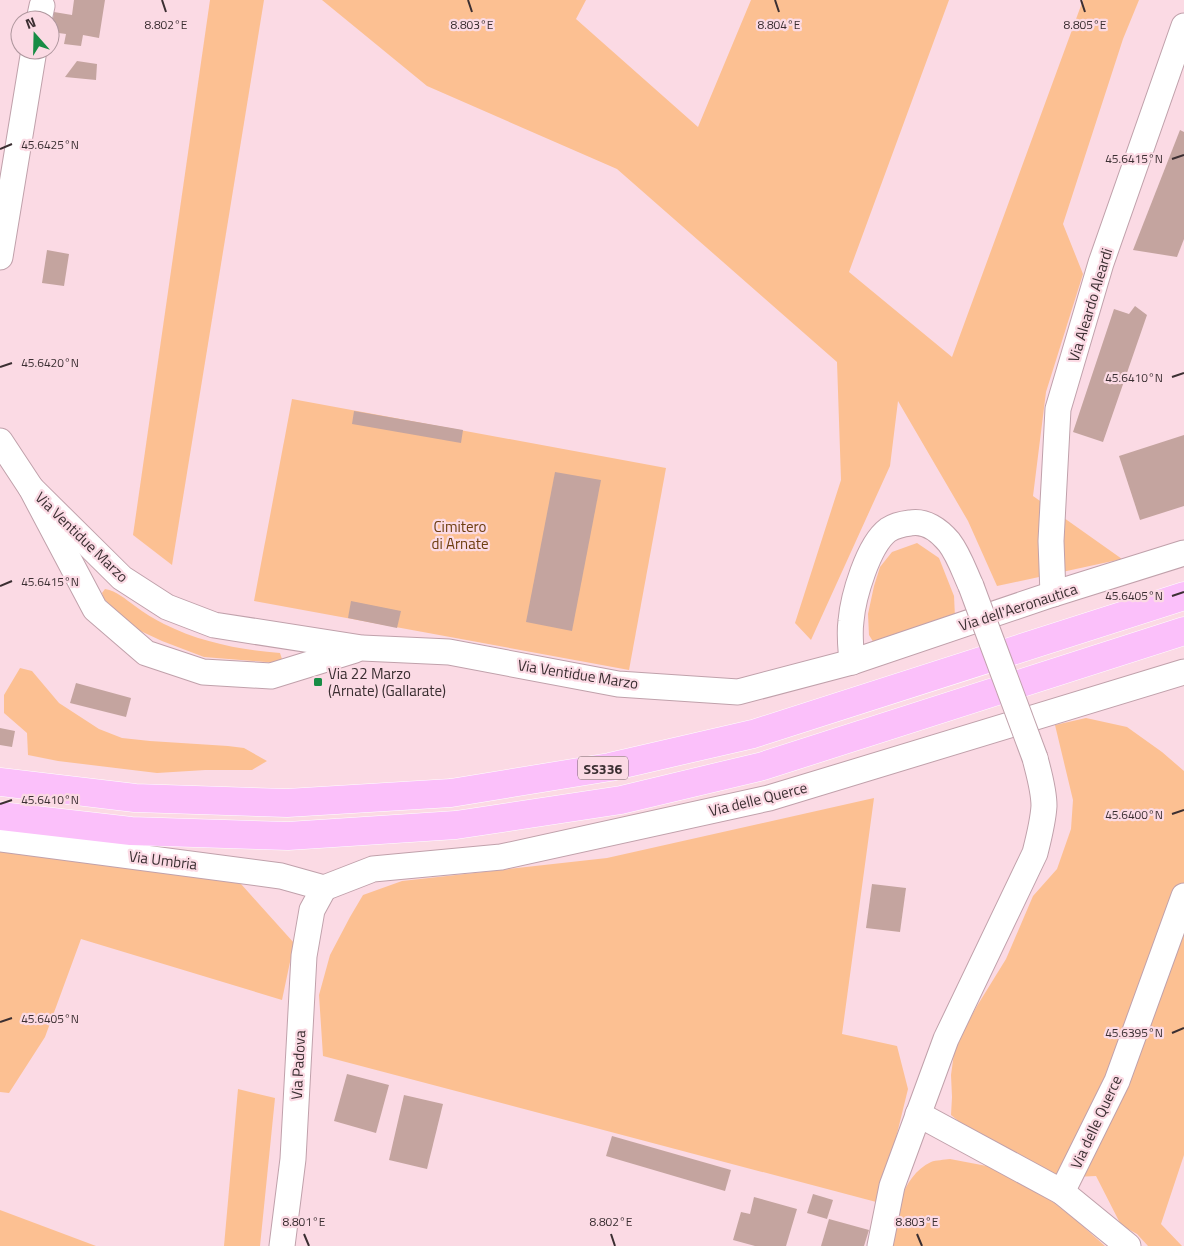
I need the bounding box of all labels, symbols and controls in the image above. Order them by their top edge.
north arrow [10,10,60,60]
text: N [22,11,39,34]
text: 8.802°E [145,15,188,34]
text: 8.803°E [451,15,494,34]
text: 8.804°E [758,15,801,34]
text: 8.805°E [1064,15,1107,34]
text: 45.6425°N [21,135,79,154]
text: 45.6415°N [1105,149,1163,168]
street label: Via Aleardo Aleardi [1062,245,1118,365]
text: 45.6420°N [21,353,79,372]
text: 45.6410°N [1105,368,1163,387]
street label: Via Ventidue Marzo [30,486,134,588]
park label: Cimitero di Arnate [431,515,489,555]
text: 45.6415°N [21,572,79,591]
street label: Via dell'Aeronautica [956,577,1081,637]
text: 45.6405°N [1105,586,1163,605]
street label: Via Ventidue Marzo [516,653,640,695]
place label: Via 22 Marzo (Arnate) (Gallarate) [328,662,446,702]
marker: Via 22 Marzo (Arnate) (Gallarate) [312,676,324,688]
road number: SS336 [578,756,628,780]
street label: Via delle Querce [706,776,810,822]
text: 45.6410°N [21,790,79,809]
text: 45.6400°N [1105,805,1163,824]
street label: Via Umbria [127,844,199,876]
text: 45.6405°N [21,1009,79,1028]
text: 45.6395°N [1105,1023,1163,1042]
street label: Via Padova [285,1029,311,1100]
street label: Via delle Querce [1064,1072,1128,1172]
text: 8.801°E [283,1212,326,1231]
text: 8.802°E [590,1212,633,1231]
text: 8.803°E [896,1212,939,1231]

